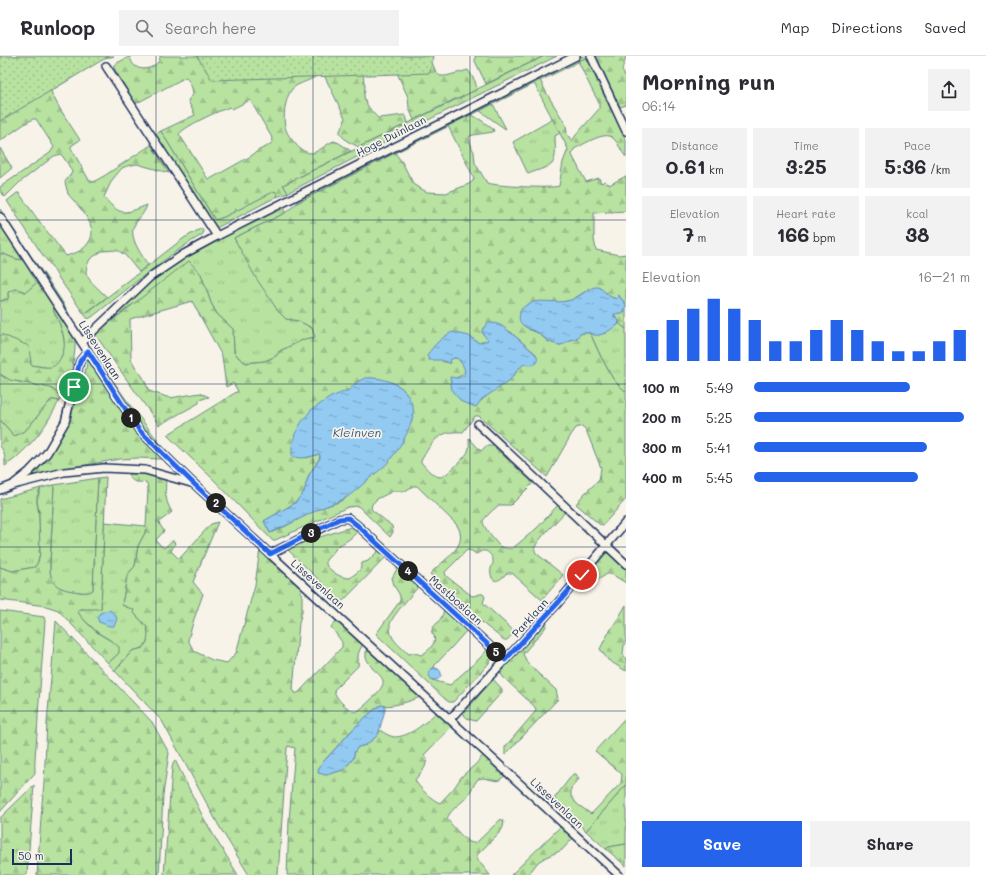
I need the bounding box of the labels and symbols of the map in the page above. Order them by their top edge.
street label: Hoge Duinlaan [353,111,428,160]
street label: Lissevenlaan [76,317,125,382]
pin [57,370,91,404]
pin: 1 [121,408,141,428]
water label: Kleinven [333,424,382,440]
pin: 2 [206,493,226,513]
pin: 3 [301,523,321,543]
street label: Lissevenlaan [288,555,349,612]
pin [565,558,599,592]
pin: 4 [398,561,418,581]
street label: Mastboslaan [426,572,486,628]
street label: Parklaan [508,595,551,640]
pin: 5 [486,642,506,662]
street label: Lissevenlaan [527,774,587,831]
scale bar [12,847,72,866]

